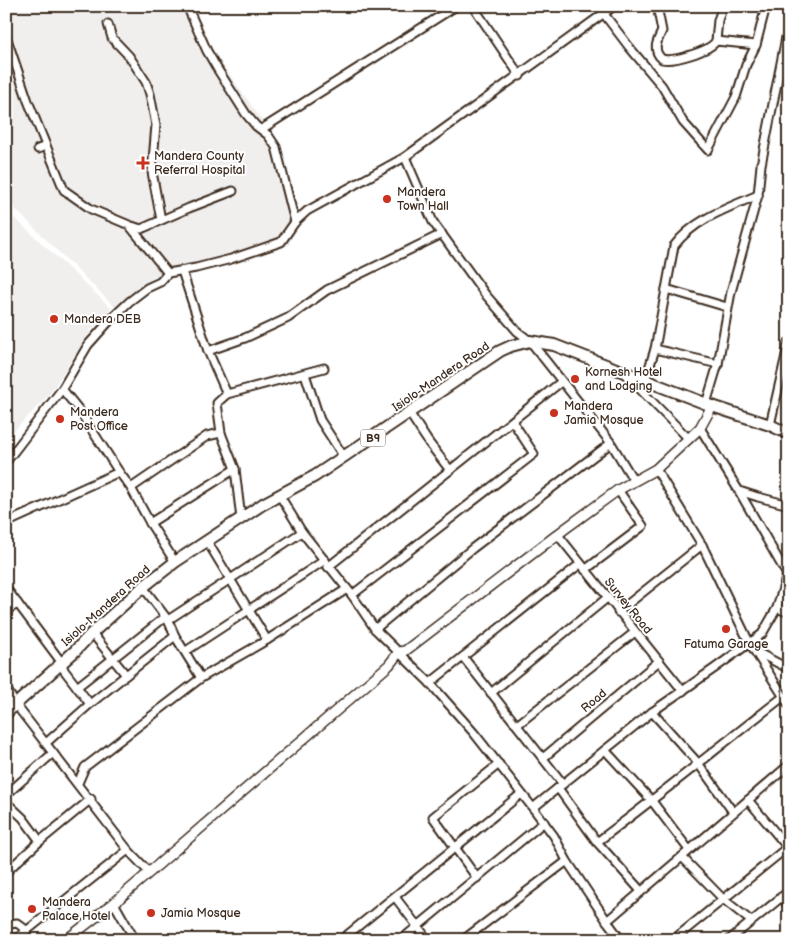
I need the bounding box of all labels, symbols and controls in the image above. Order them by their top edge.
place label: Mandera County Referral Hospital [154,149,245,178]
marker: Mandera County Referral Hospital [136,156,150,170]
place label: Mandera Town Hall [397,185,449,214]
marker: Mandera Town Hall [381,193,393,205]
place label: Mandera DEB [64,312,141,327]
marker: Mandera DEB [48,313,60,325]
street label: Isiolo-Mandera Road [389,339,493,415]
place label: Kornesh Hotel and Lodging [585,365,662,394]
marker: Kornesh Hotel and Lodging [569,373,581,385]
place label: Mandera Jamia Mosque [564,399,644,428]
place label: Mandera Post Office [70,405,128,434]
marker: Mandera Jamia Mosque [548,407,560,419]
marker: Mandera Post Office [54,413,66,425]
road number: B9 [360,429,386,446]
street label: Isiolo-Mandera Road [59,562,154,650]
street label: Survey Road [601,575,655,637]
marker: Fatuma Garage [720,623,732,635]
place label: Fatuma Garage [684,637,768,652]
street label: Road [578,686,610,716]
place label: Mandera Palace Hotel [42,895,111,924]
marker: Mandera Palace Hotel [26,903,38,915]
place label: Jamia Mosque [161,906,241,921]
marker: Jamia Mosque [145,907,157,919]

